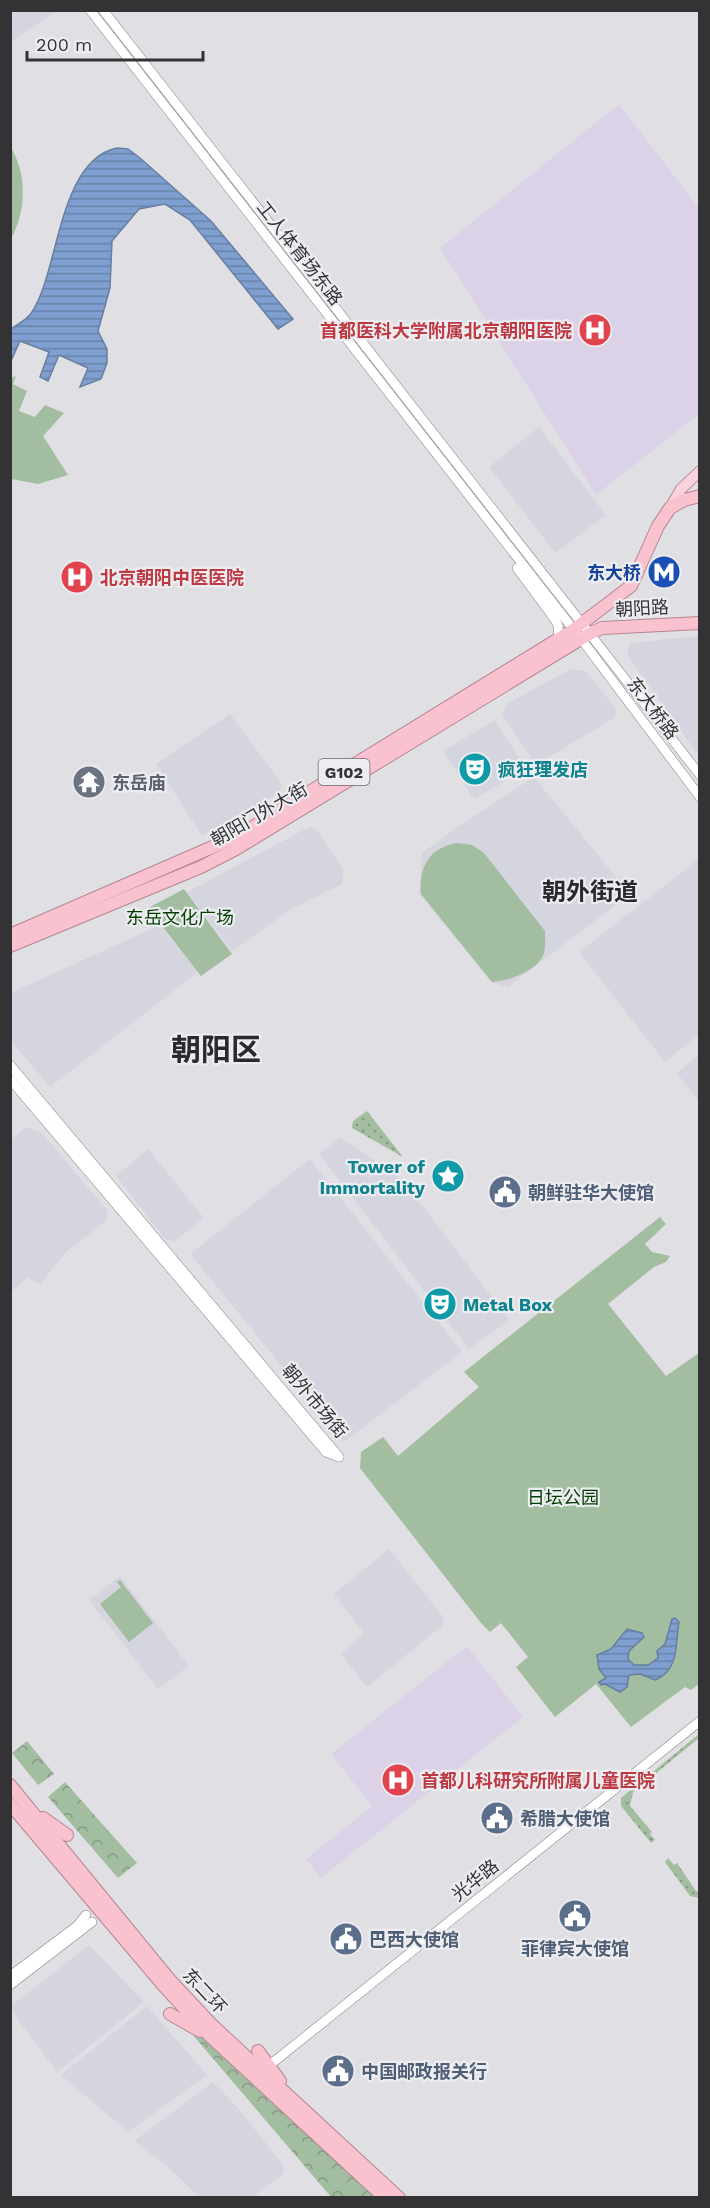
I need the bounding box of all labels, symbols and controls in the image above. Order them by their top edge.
scale bar [27,24,202,62]
text: 200 m [36,34,92,55]
street label: 工人体育场东路 [253,197,347,309]
hospital icon: 首都医科大学附属北京朝阳医院 [577,312,613,348]
place label: 首都医科大学附属北京朝阳医院 [320,320,572,341]
metro station icon: 东大桥 [646,554,682,590]
hospital icon: 北京朝阳中医医院 [59,559,95,595]
place label: 东大桥 [587,562,641,583]
place label: 北京朝阳中医医院 [100,567,244,588]
street label: 朝阳路 [614,596,670,620]
street label: 东大桥路 [623,673,683,743]
theatre icon: 疯狂理发店 [457,751,493,787]
road number: G102 [318,759,370,785]
place label: 疯狂理发店 [498,759,588,780]
temple icon: 东岳庙 [71,764,107,800]
place label: 东岳庙 [112,772,166,793]
street label: 朝阳门外大街 [207,778,311,850]
district label: 朝外街道 [542,878,638,906]
park label: 东岳文化广场 [126,907,234,928]
district label: 朝阳区 [171,1032,261,1067]
place label: Tower of Immortality [320,1156,426,1198]
place icon: Tower of Immortality [430,1158,466,1194]
public building icon: 朝鲜驻华大使馆 [487,1174,523,1210]
place label: 朝鲜驻华大使馆 [528,1182,654,1203]
theatre icon: Metal Box [422,1286,458,1322]
place label: Metal Box [463,1294,552,1315]
street label: 朝外市场街 [278,1360,352,1442]
park label: 日坛公园 [527,1487,599,1508]
hospital icon: 首都儿科研究所附属儿童医院 [380,1762,416,1798]
place label: 首都儿科研究所附属儿童医院 [421,1770,655,1791]
public building icon: 希腊大使馆 [479,1800,515,1836]
place label: 希腊大使馆 [520,1808,610,1829]
street label: 光华路 [447,1855,503,1905]
public building icon: 菲律宾大使馆 [557,1898,593,1934]
public building icon: 巴西大使馆 [328,1921,364,1957]
place label: 巴西大使馆 [369,1929,459,1950]
place label: 菲律宾大使馆 [521,1938,629,1959]
street label: 东二环 [179,1964,231,2018]
public building icon: 中国邮政报关行 [320,2053,356,2089]
place label: 中国邮政报关行 [361,2061,487,2082]

